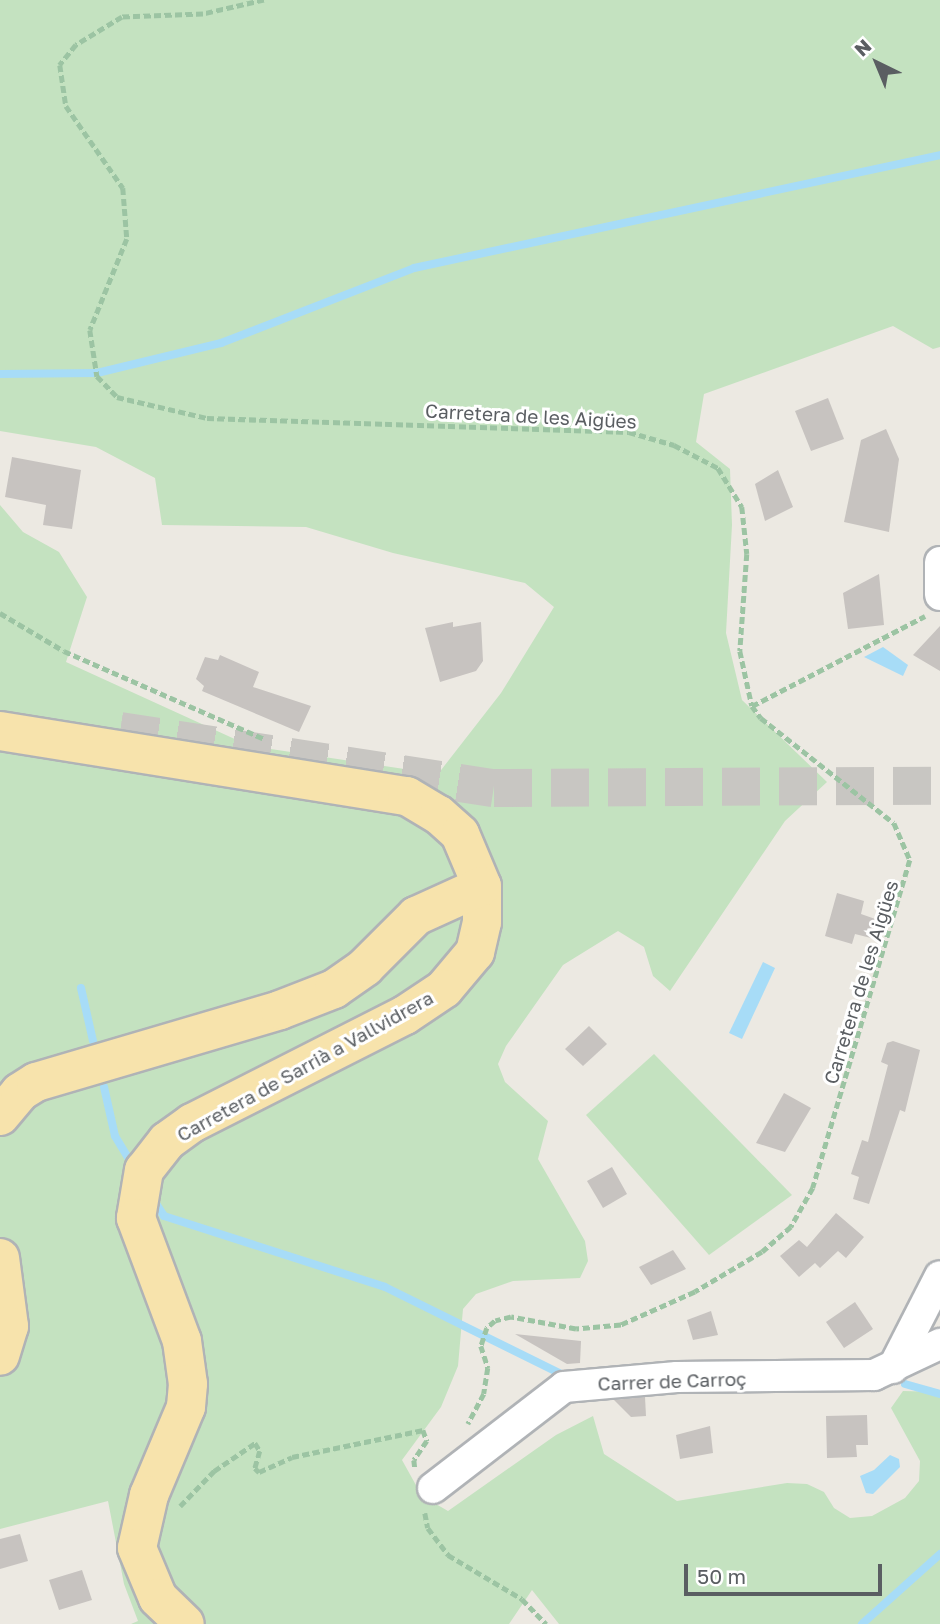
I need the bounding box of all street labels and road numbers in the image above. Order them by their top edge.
street label: Carretera de les Aigües [425,399,637,433]
street label: Carretera de les Aigües [819,877,903,1087]
street label: Carretera de Sarrià a Vallvidrera [173,986,437,1146]
street label: Carrer de Carroç [597,1367,747,1395]

